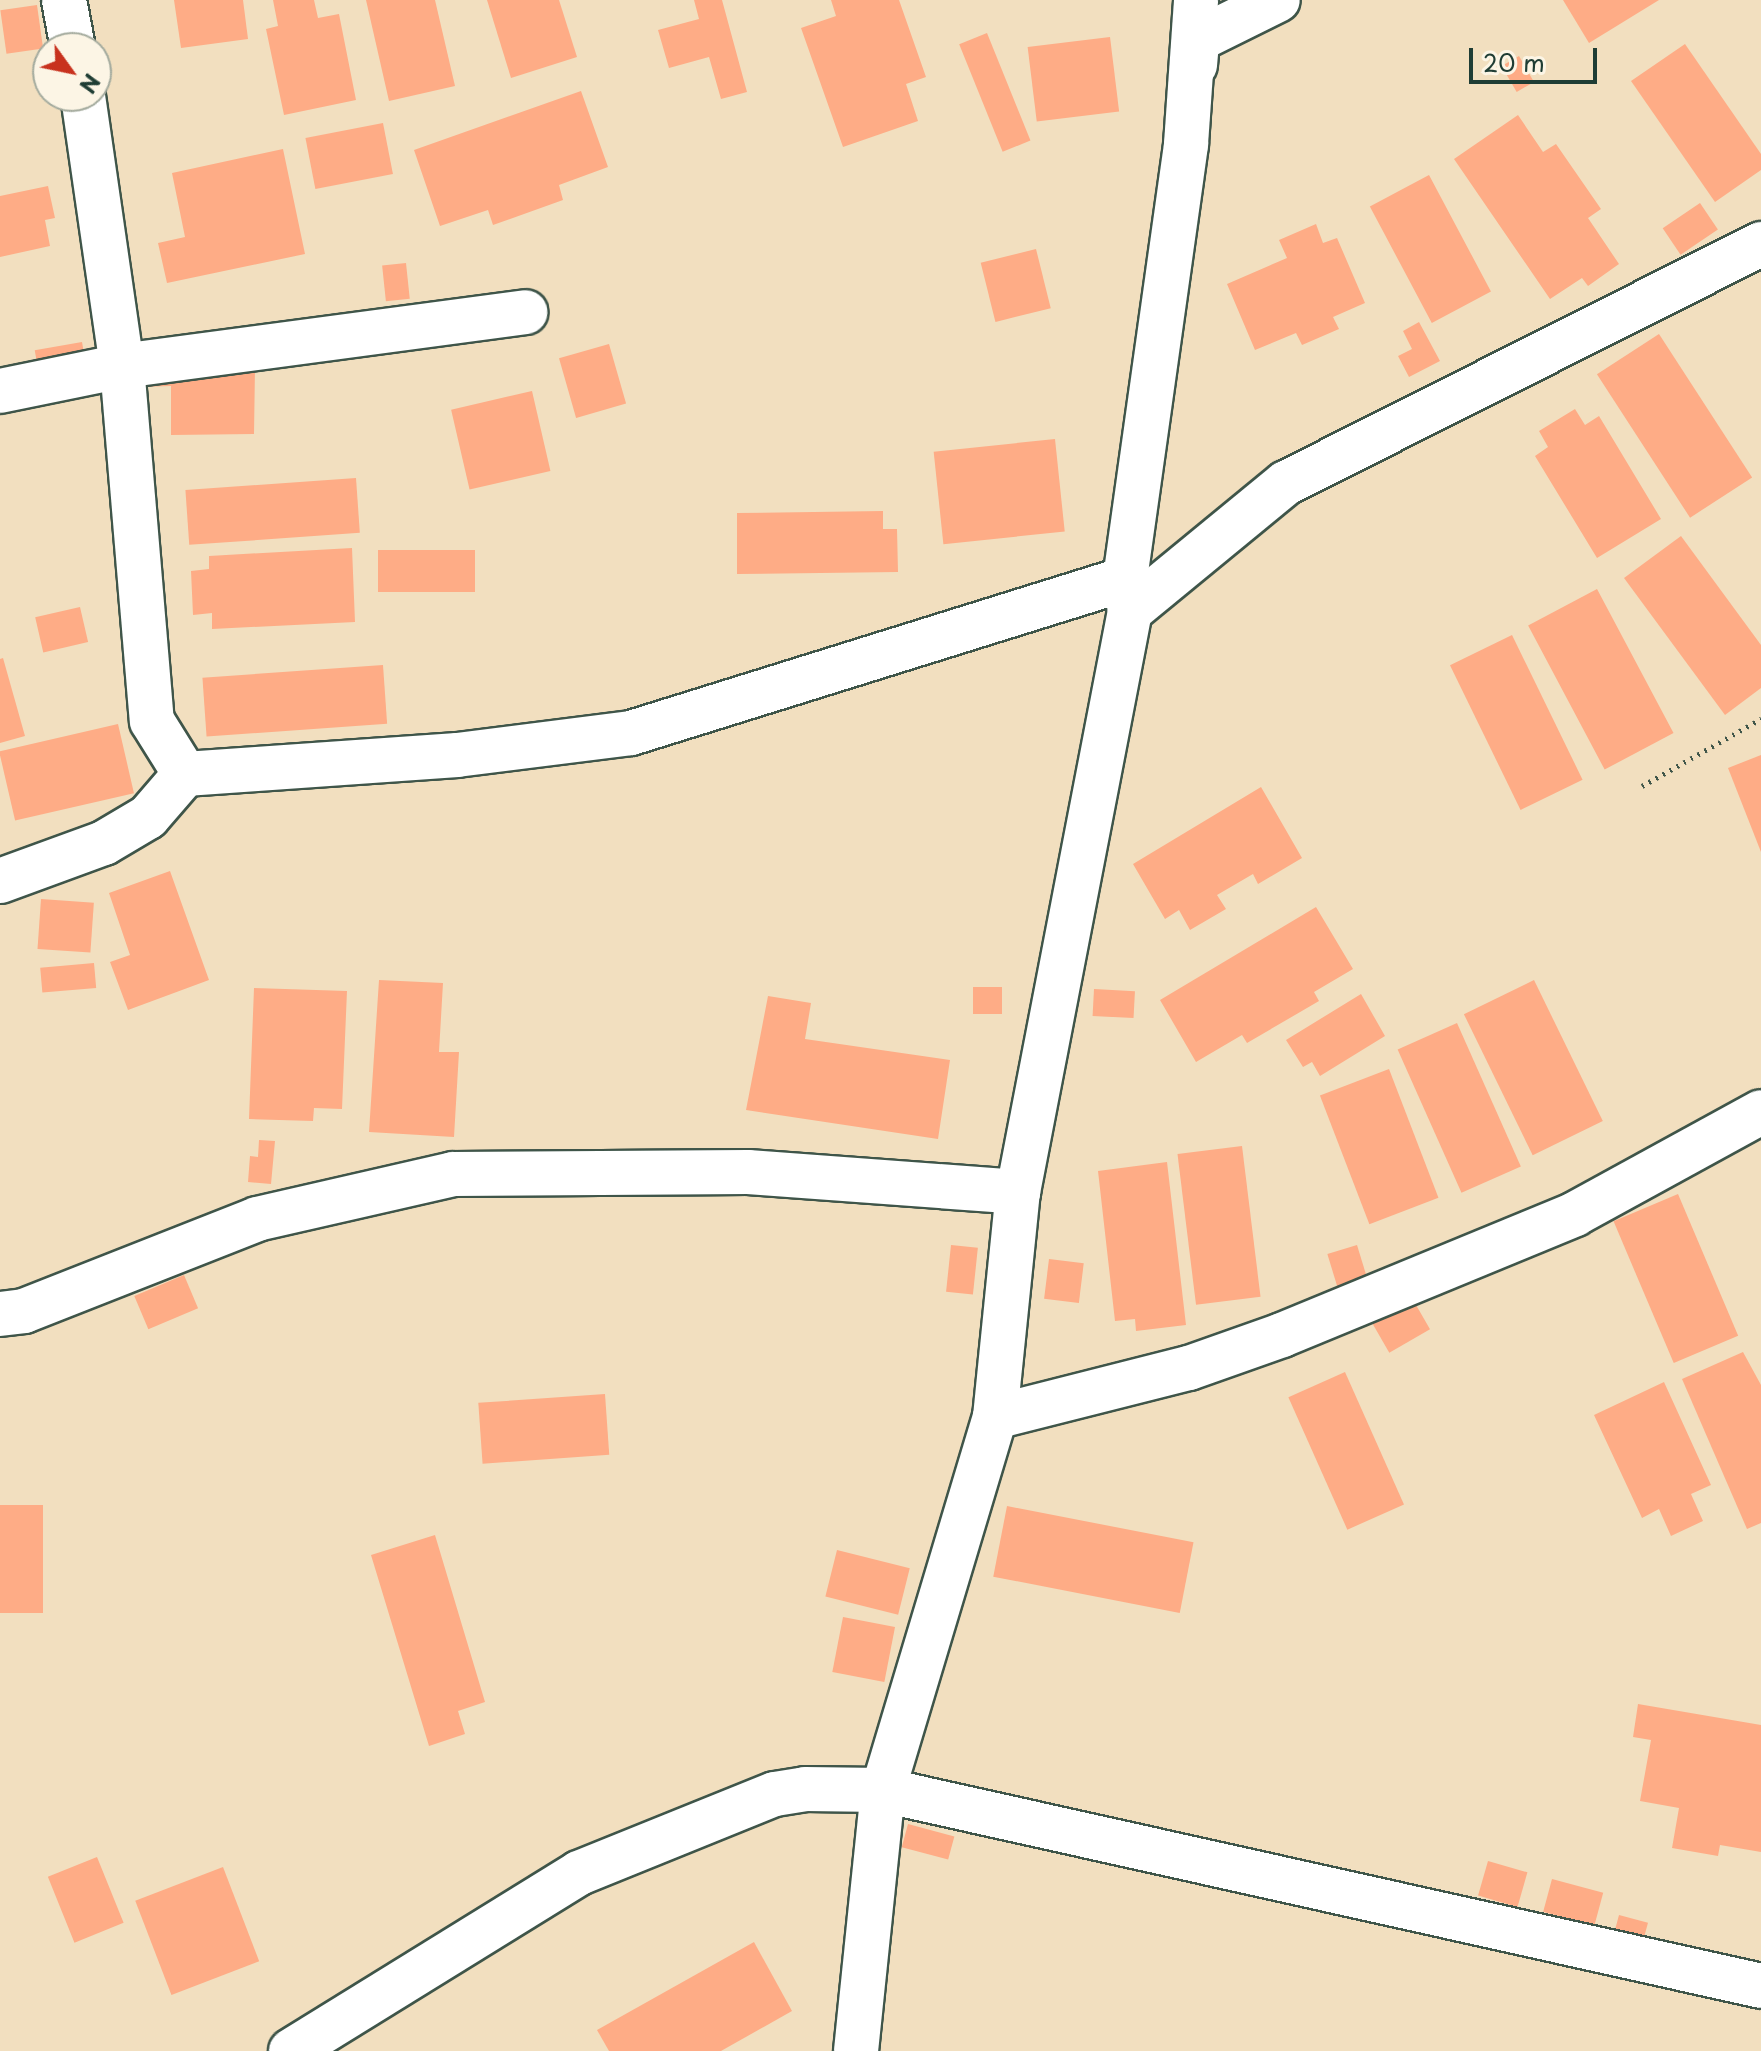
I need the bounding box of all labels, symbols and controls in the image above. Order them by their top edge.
north arrow [32,32,112,112]
scale bar [1473,32,1601,82]
text: 20 m [1483,44,1545,80]
text: N [72,68,109,101]

